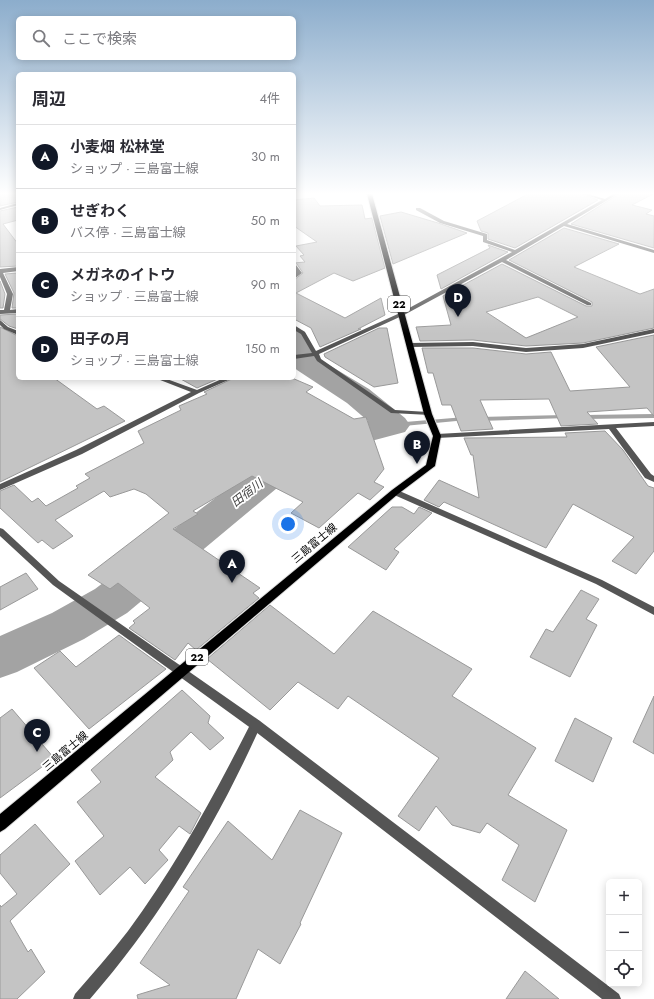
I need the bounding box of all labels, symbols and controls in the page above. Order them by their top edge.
search box [16,16,296,60]
icon: search [30,27,52,49]
text: ここで検索 [62,28,137,50]
text: 周辺 [32,87,66,111]
text: 4件 [259,89,280,108]
text: 小麦畑 松林堂 [70,136,165,158]
text: A [40,147,50,166]
text: 30 m [251,147,280,166]
text: ショップ · 三島富士線 [70,159,199,178]
text: せぎわく [70,200,130,222]
text: B [41,211,49,230]
text: 50 m [251,211,280,230]
text: バス停 · 三島富士線 [70,223,186,242]
text: メガネのイトウ [70,264,175,286]
text: C [40,275,50,294]
text: 90 m [251,275,280,294]
pin: D [445,284,471,317]
text: ショップ · 三島富士線 [70,287,199,306]
road number: 22 [388,296,410,312]
text: 田子の月 [70,328,130,350]
text: D [40,339,50,358]
text: 150 m [245,339,280,358]
text: ショップ · 三島富士線 [70,351,199,370]
pin: B [404,431,430,464]
water label: 田宿川 [227,474,268,511]
your location [278,514,298,534]
street label: 三島富士線 [288,519,340,567]
pin: A [219,550,245,583]
road number: 22 [186,649,208,665]
pin: C [24,719,50,752]
street label: 三島富士線 [39,727,91,775]
map controls [606,879,642,987]
button: + [606,879,642,915]
button: − [606,915,642,951]
button: locate [606,951,642,987]

